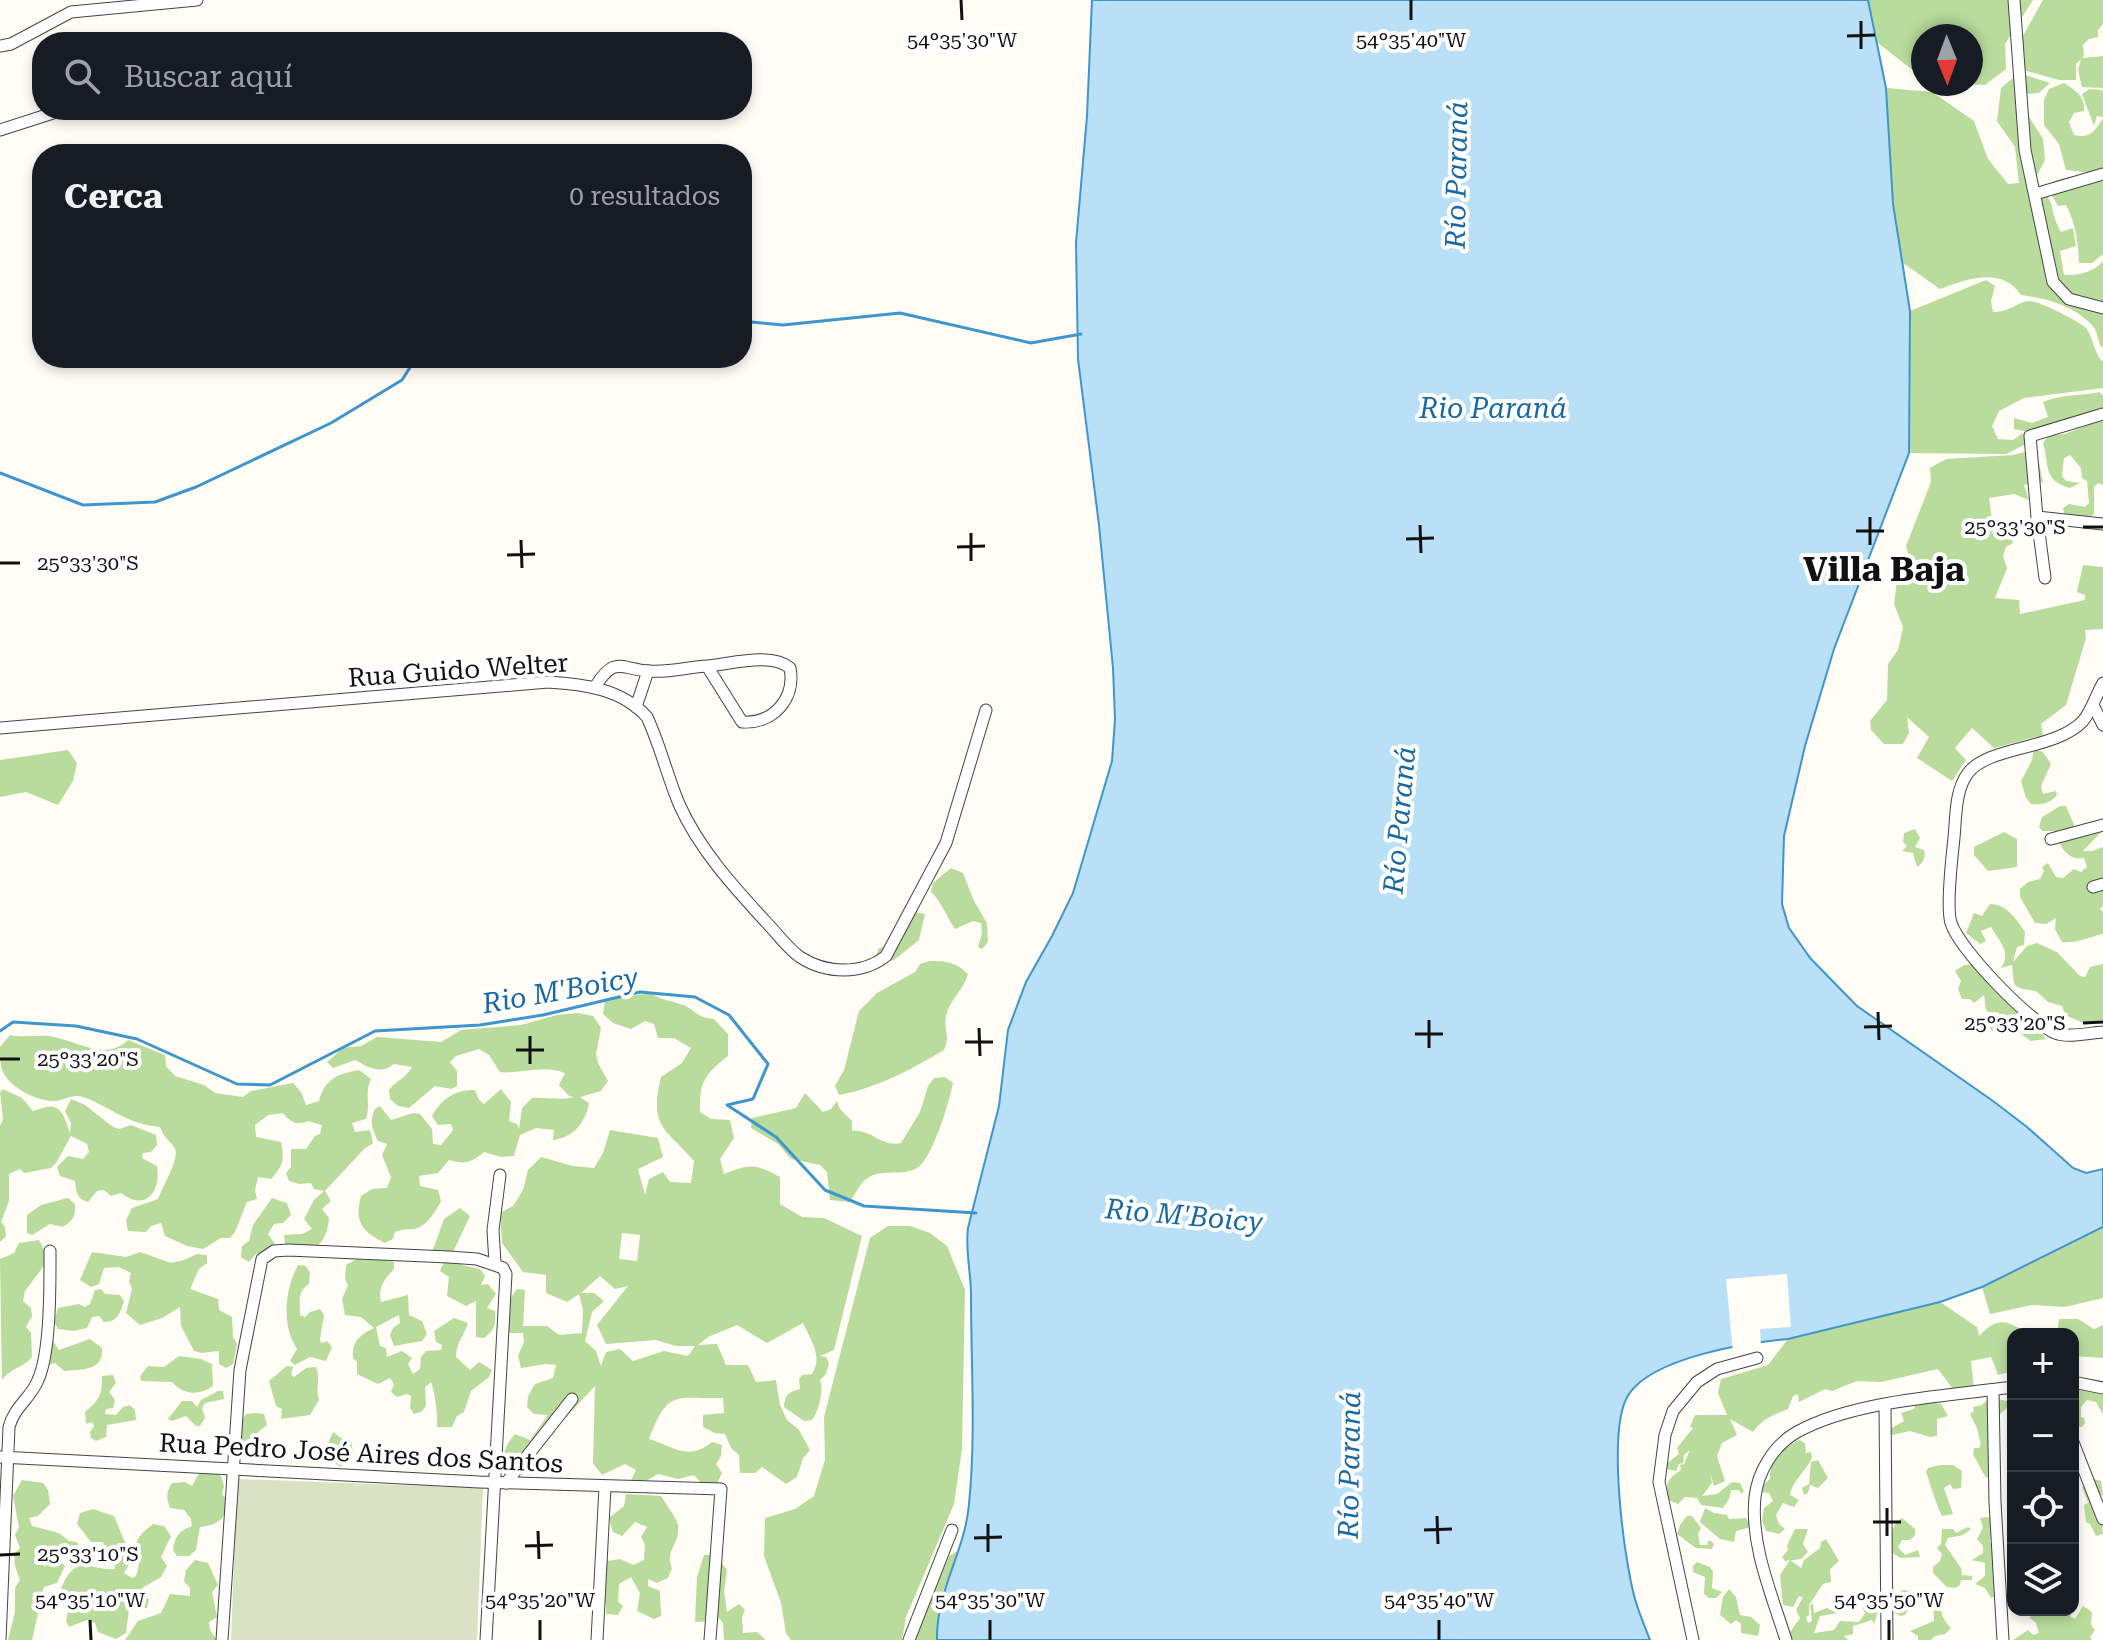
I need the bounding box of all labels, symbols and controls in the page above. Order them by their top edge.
north arrow [1911,24,1983,96]
text: 54°35'30"W [907,28,1018,52]
text: 54°35'40"W [1356,28,1467,52]
search box [32,32,752,120]
icon: search [60,54,104,98]
text: Buscar aquí [124,59,293,94]
water label: Río Paraná [1439,101,1474,250]
text: Cerca [64,176,163,216]
text: 0 resultados [569,181,720,211]
water label: Rio Paraná [1418,392,1567,425]
text: 25°33'30"S [1964,515,2066,539]
district label: Villa Baja [1803,549,1965,589]
text: 25°33'30"S [37,551,139,575]
street label: Rua Guido Welter [347,647,569,693]
water label: Río Paraná [1377,745,1422,896]
water label: Rio M'Boicy [479,960,641,1021]
text: 25°33'20"S [1964,1011,2066,1035]
text: 25°33'20"S [37,1047,139,1071]
water label: Rio M'Boicy [1103,1192,1265,1239]
map controls [2007,1328,2079,1616]
button: + [2007,1328,2079,1400]
water label: Río Paraná [1332,1391,1367,1540]
button: − [2007,1400,2079,1472]
street label: Rua Pedro José Aires dos Santos [158,1427,564,1479]
button: locate [2007,1472,2079,1544]
text: 25°33'10"S [37,1542,139,1566]
button: layers [2007,1544,2079,1616]
text: 54°35'10"W [35,1588,146,1612]
text: 54°35'20"W [485,1588,596,1612]
text: 54°35'30"W [935,1588,1046,1612]
text: 54°35'40"W [1384,1588,1495,1612]
text: 54°35'50"W [1834,1588,1945,1612]

